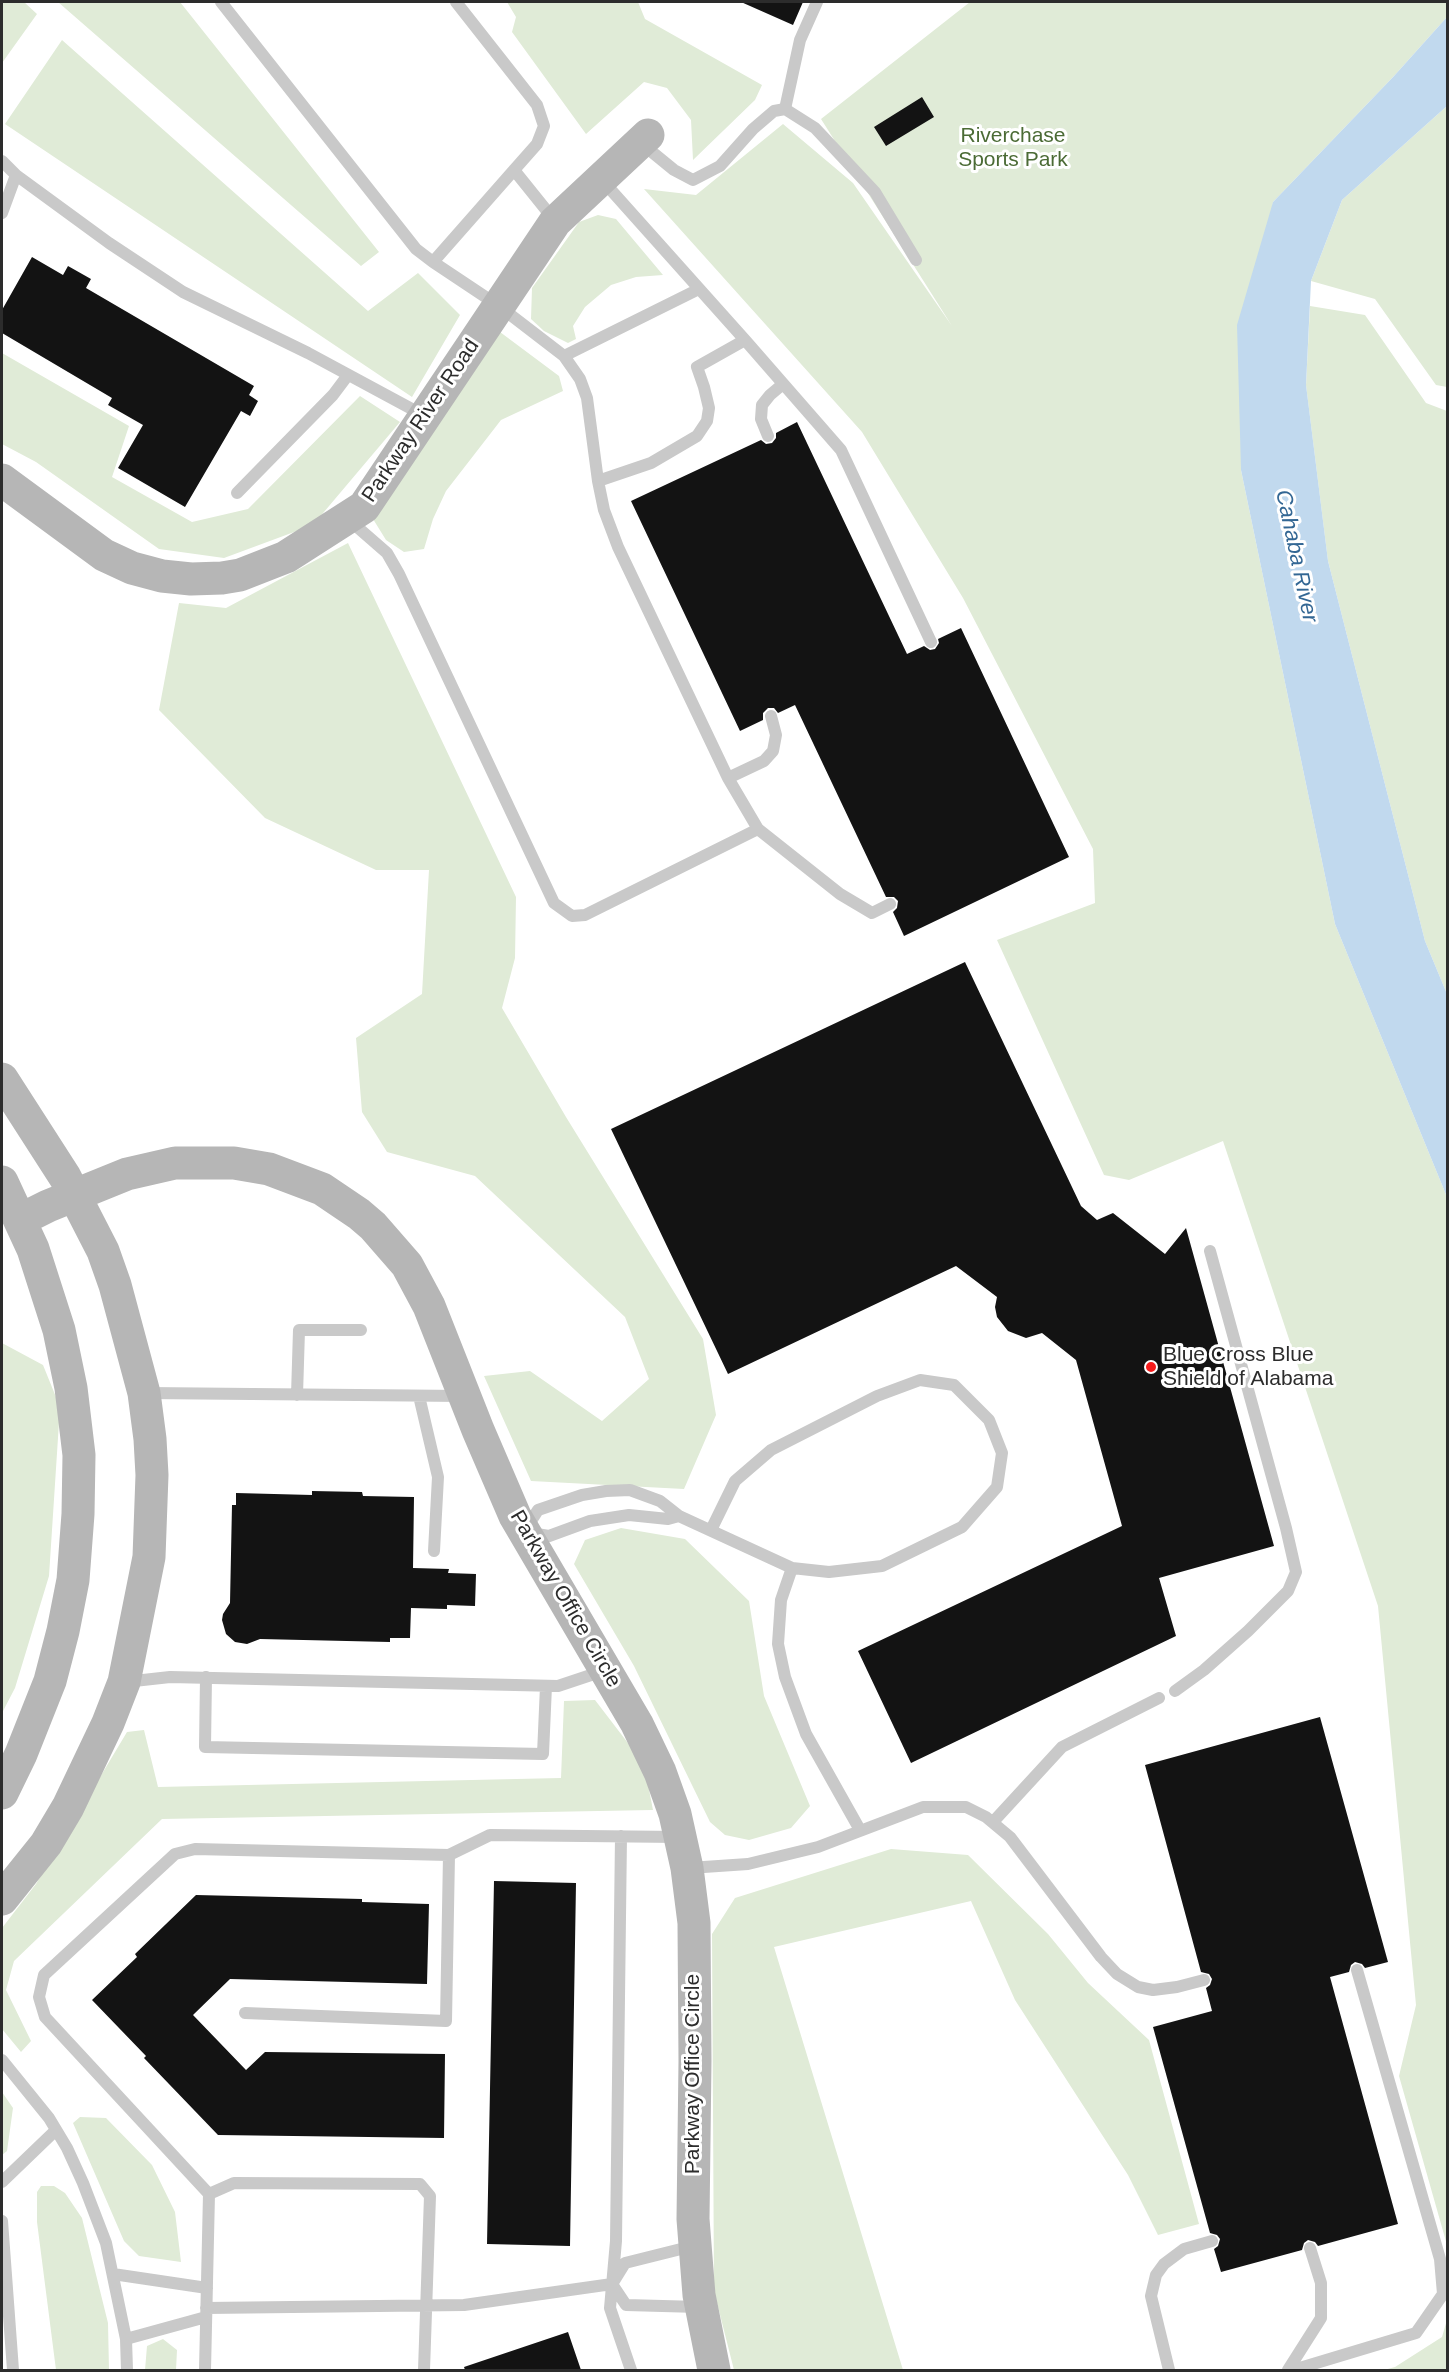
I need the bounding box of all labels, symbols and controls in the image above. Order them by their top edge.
park label: Riverchase Sports Park [958,123,1068,173]
street label: Parkway River Road [357,335,485,507]
water label: Cahaba River [1269,487,1323,625]
place label: Blue Cross Blue Shield of Alabama [1163,1342,1333,1392]
marker: Blue Cross Blue Shield of Alabama [1144,1360,1158,1374]
street label: Parkway Office Circle [504,1506,626,1692]
street label: Parkway Office Circle [680,1974,706,2174]

